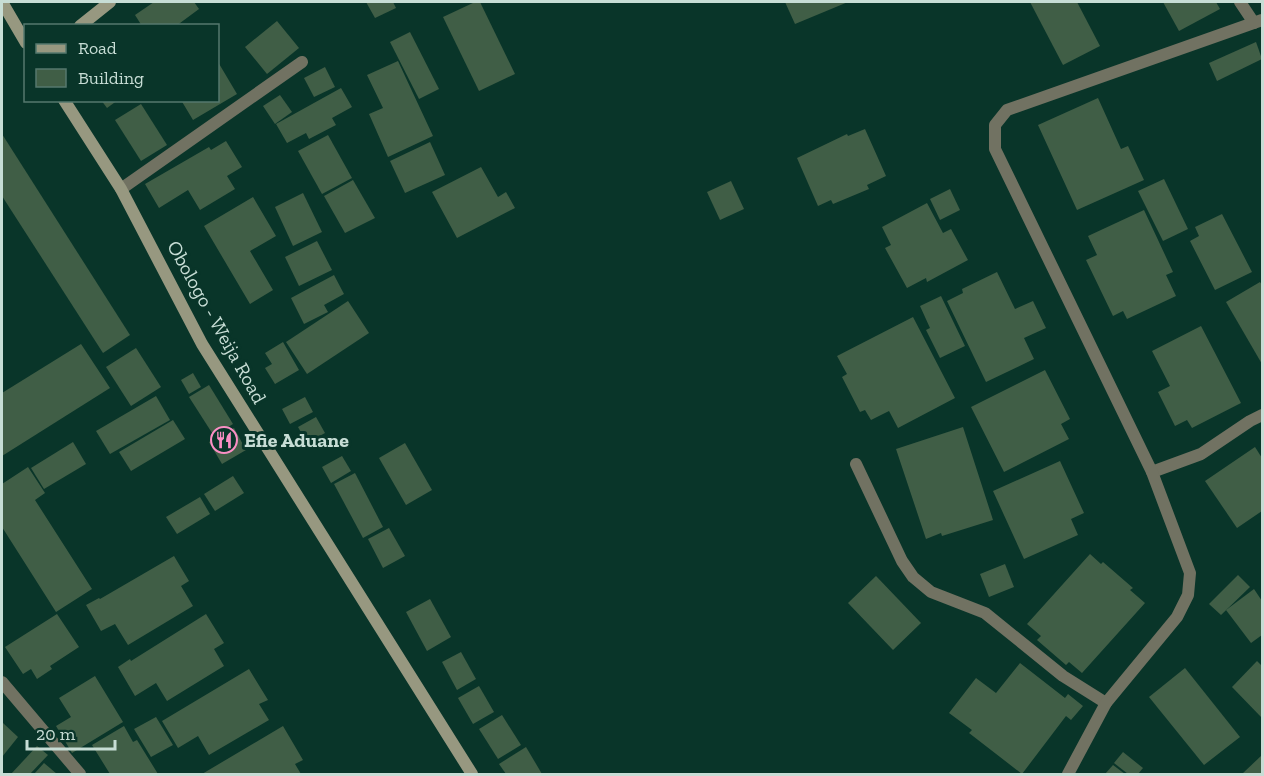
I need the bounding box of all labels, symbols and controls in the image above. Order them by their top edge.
legend [24,24,219,102]
text: Road [78,37,117,59]
text: Building [78,67,144,89]
street label: Obologo - Weija Road [162,236,272,408]
restaurant icon: Efie Aduane [209,425,239,455]
place label: Efie Aduane [244,428,349,452]
scale bar [27,713,116,751]
text: 20 m [36,723,76,745]

